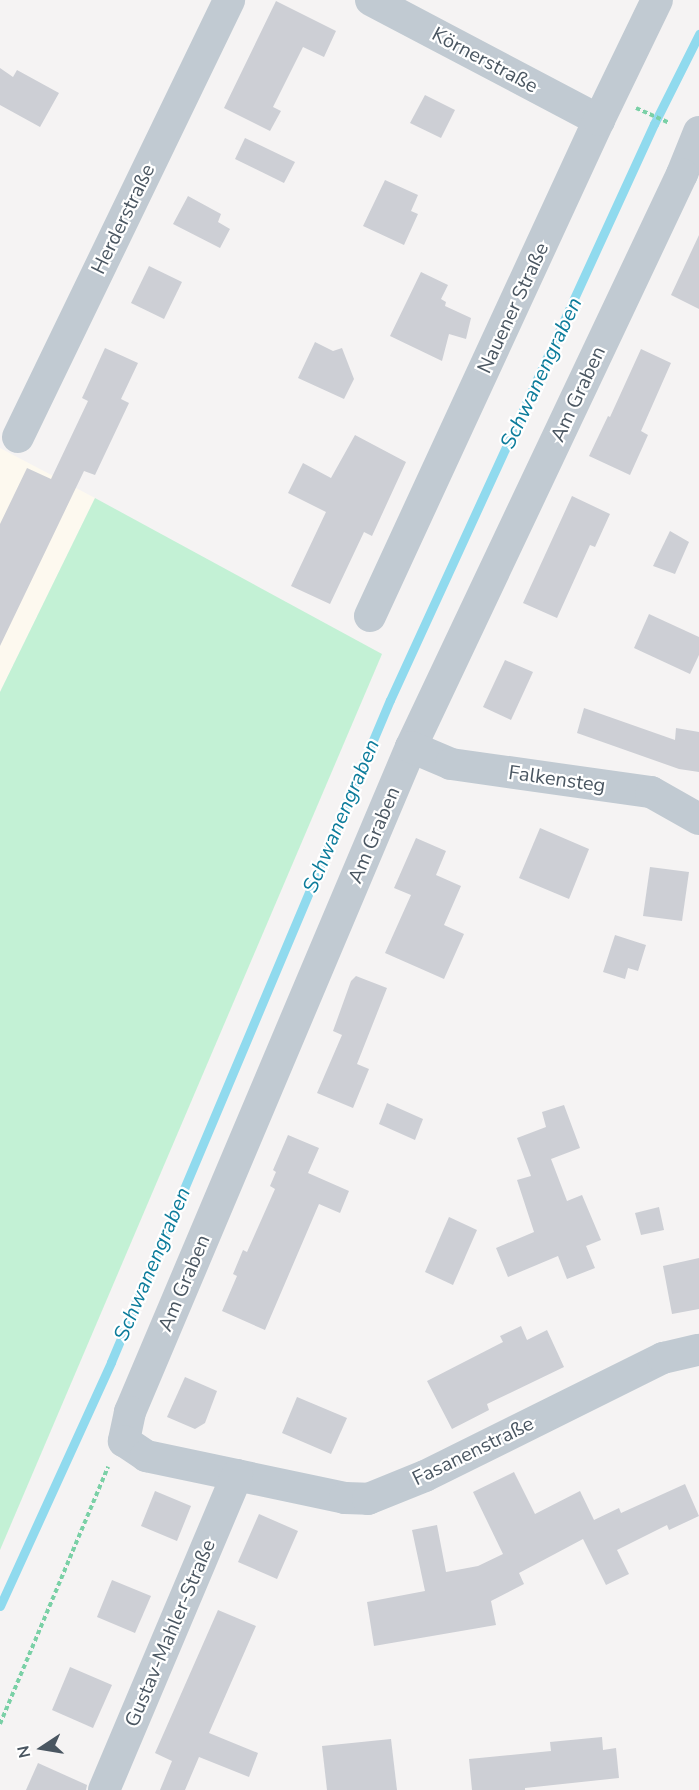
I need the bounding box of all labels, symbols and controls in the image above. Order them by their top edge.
street label: Körnerstraße [428,22,542,98]
street label: Herderstraße [86,160,160,278]
street label: Nauener Straße [472,239,554,377]
water label: Schwanengraben [495,293,587,453]
street label: Am Graben [545,342,611,446]
water label: Schwanengraben [297,735,385,897]
street label: Falkensteg [507,760,607,798]
street label: Am Graben [343,783,405,887]
water label: Schwanengraben [108,1183,196,1345]
street label: Am Graben [153,1231,215,1335]
street label: Fasanenstraße [408,1411,538,1491]
street label: Gustav-Mahler-Straße [120,1536,220,1730]
north arrow [12,1718,72,1778]
text: N [12,1744,36,1760]

